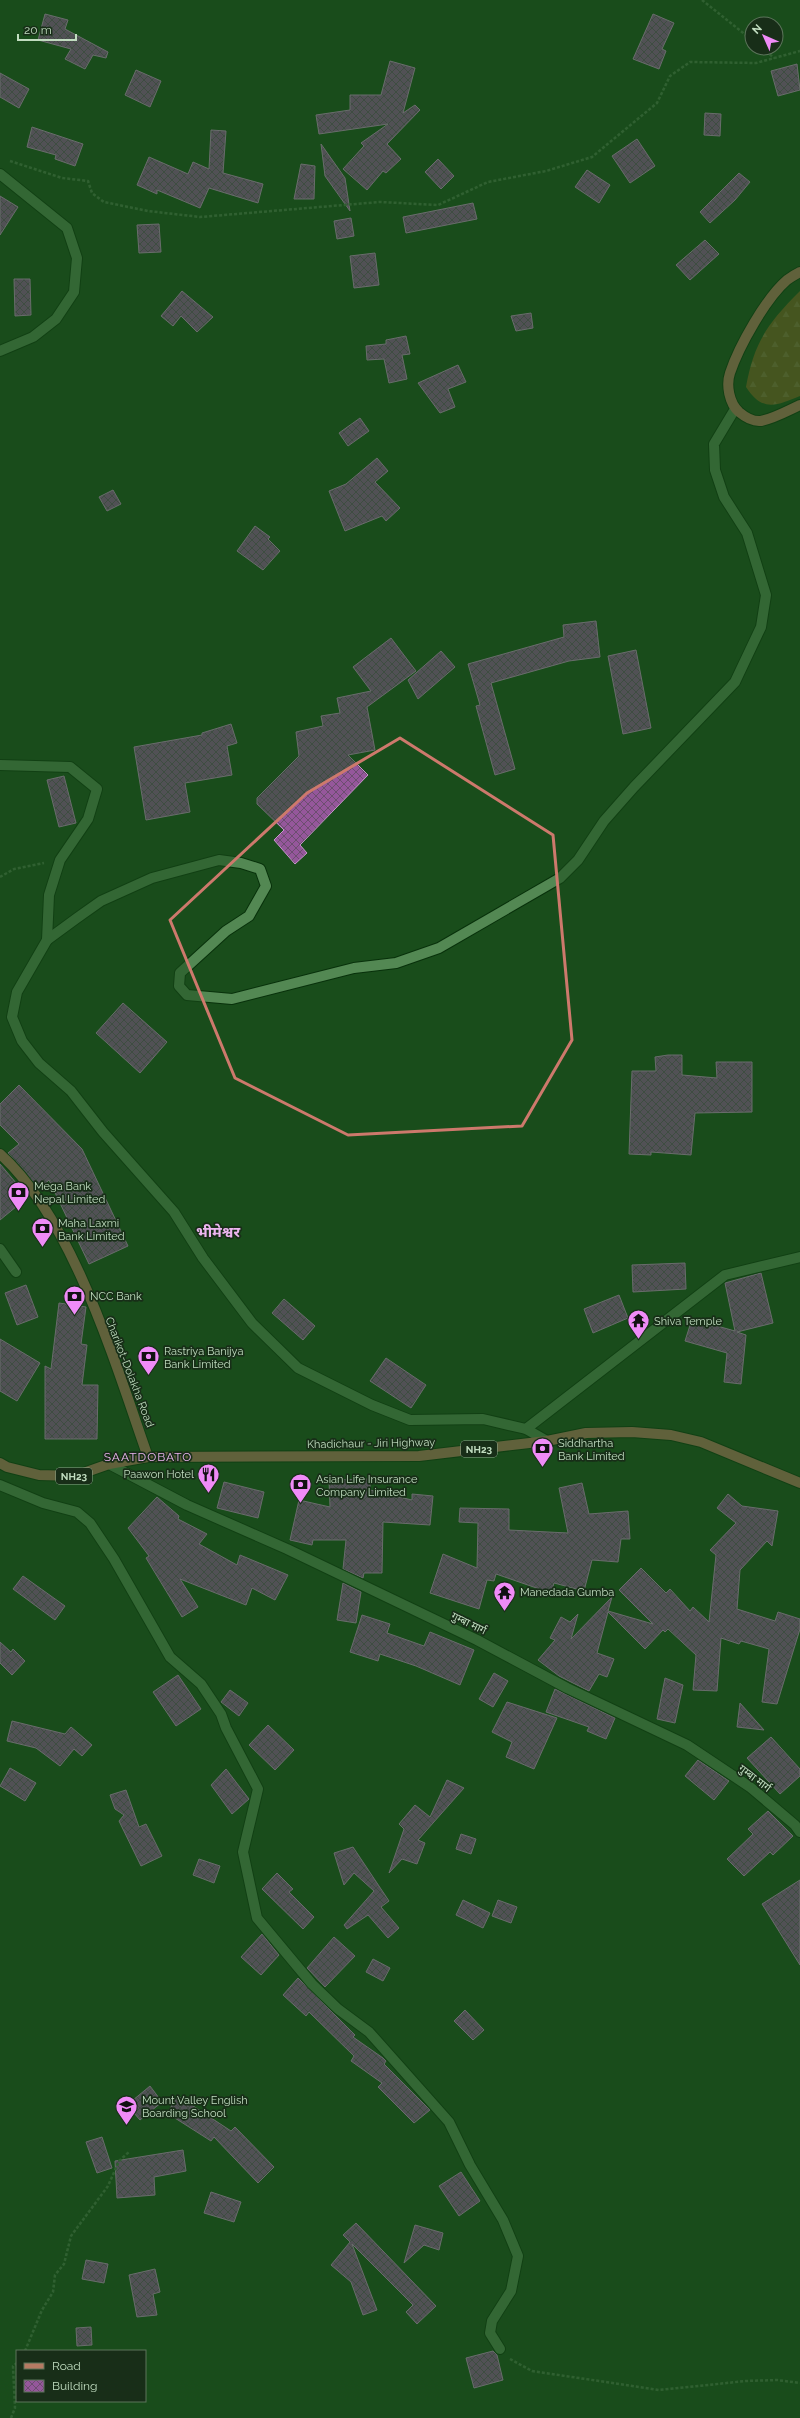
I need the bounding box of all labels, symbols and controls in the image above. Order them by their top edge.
scale bar [18,16,76,42]
north arrow [744,16,784,56]
text: N [750,22,765,37]
text: 20 m [24,23,52,37]
bank icon: Mega Bank Nepal Limited [6,1179,32,1212]
place label: Mega Bank Nepal Limited [34,1180,105,1206]
bank icon: Maha Laxmi Bank Limited [30,1216,56,1249]
place label: Maha Laxmi Bank Limited [58,1217,125,1243]
district label: भीमेश्वर [196,1223,240,1241]
bank icon: NCC Bank [62,1283,88,1316]
place label: NCC Bank [90,1290,142,1303]
temple icon: Shiva Temple [626,1308,652,1341]
street label: Charikot-Dolakha Road [102,1315,157,1429]
place label: Shiva Temple [654,1315,723,1328]
bank icon: Rastriya Banijya Bank Limited [136,1344,162,1377]
place label: Rastriya Banijya Bank Limited [164,1345,243,1371]
street label: Khadichaur - Jiri Highway [307,1436,435,1451]
bank icon: Siddhartha Bank Limited [530,1436,556,1469]
place label: Siddhartha Bank Limited [558,1437,625,1463]
road number: NH23 [461,1441,497,1457]
district label: SAATDOBATO [104,1450,192,1464]
restaurant icon: Paawon Hotel [196,1461,222,1494]
road number: NH23 [56,1468,92,1484]
place label: Paawon Hotel [123,1468,194,1481]
bank icon: Asian Life Insurance Company Limited [288,1472,314,1505]
place label: Asian Life Insurance Company Limited [316,1473,418,1499]
temple icon: Manedada Gumba [491,1579,517,1612]
place label: Manedada Gumba [520,1586,614,1599]
street label: गुम्बा मार्ग [449,1609,489,1638]
street label: गुम्बा मार्ग [736,1762,774,1795]
school or university icon: Mount Valley English Boarding School [114,2093,140,2126]
place label: Mount Valley English Boarding School [142,2094,248,2120]
legend [16,2350,146,2402]
text: Road [52,2359,81,2373]
text: Building [52,2379,98,2393]

